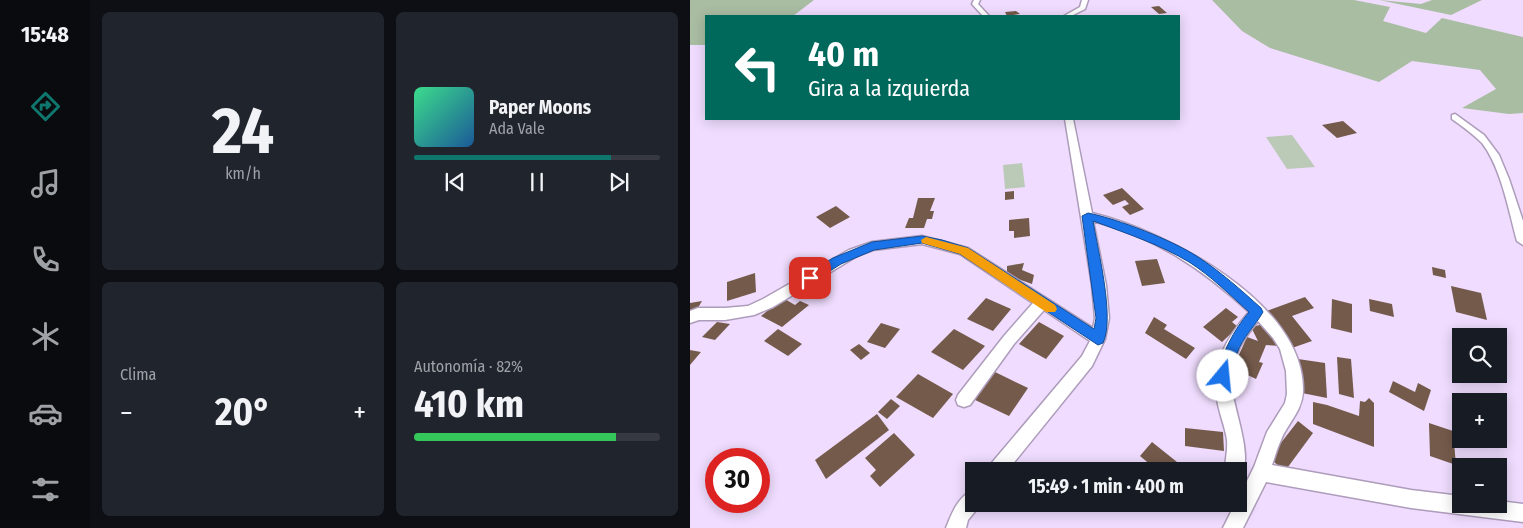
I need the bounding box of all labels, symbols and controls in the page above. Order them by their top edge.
text: 15:48 [21,21,69,48]
text: 40 m [808,33,879,75]
icon: left [725,35,790,100]
text: Gira a la izquierda [808,75,970,102]
icon: directions [28,89,63,124]
text: 24 [212,92,274,170]
text: Paper Moons [489,96,591,119]
text: Ada Vale [489,119,545,138]
text: km/h [225,164,261,183]
icon: music [28,166,63,201]
icon: previous [441,168,469,196]
icon: pause [523,168,551,196]
icon: next [605,168,633,196]
icon: phone [28,242,63,277]
pin [789,257,831,299]
icon: arrive [796,264,824,292]
icon: climate [28,319,63,354]
map controls [1452,328,1507,513]
button: search [1452,328,1507,383]
position arrow [1196,349,1248,401]
text: Autonomía · 82% [414,357,523,376]
text: Clima [120,365,156,384]
text: 410 km [414,381,524,427]
text: 20° [215,389,271,435]
button: + [1452,393,1507,448]
icon: car [28,396,63,431]
text: − [120,396,133,429]
text: + [353,396,366,429]
speed limit sign: 30 [705,448,770,513]
button: − [1452,458,1507,513]
icon: filters [28,472,63,507]
text: 15:49 · 1 min · 400 m [1028,475,1184,498]

